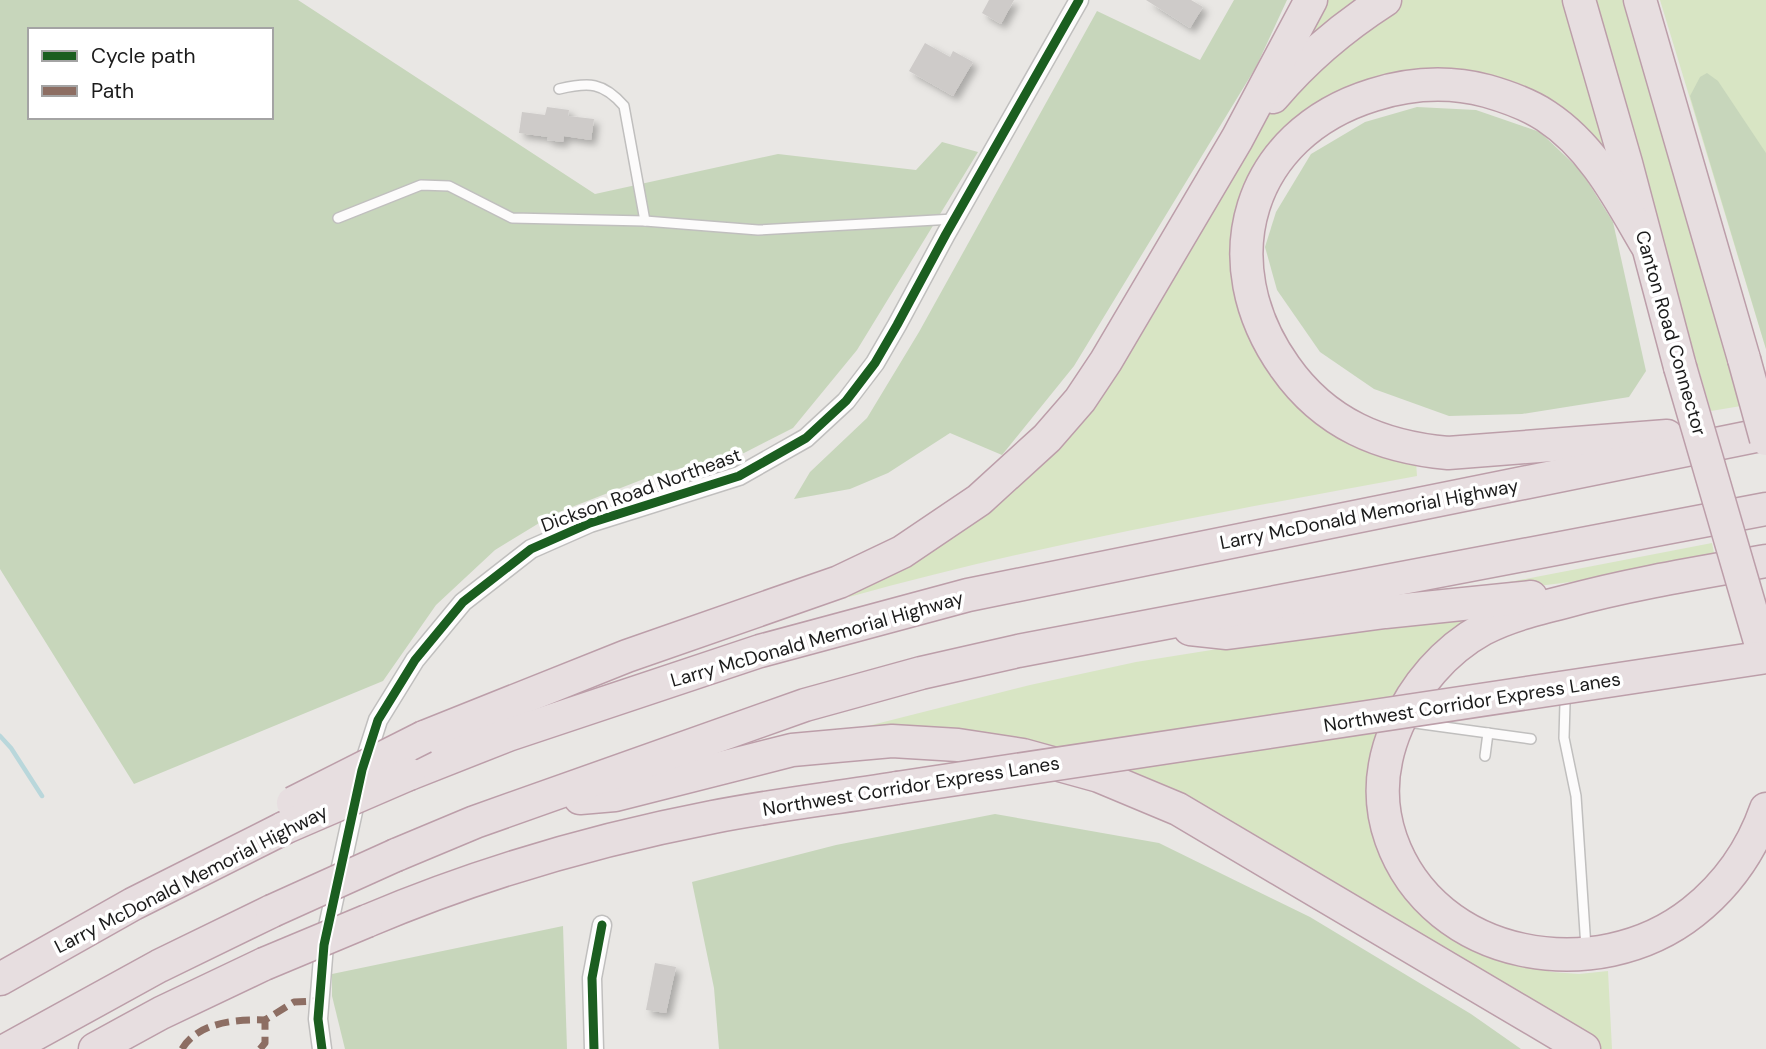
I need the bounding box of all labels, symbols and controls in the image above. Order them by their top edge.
legend [28,28,273,119]
text: Cycle path [91,42,196,70]
text: Path [91,77,134,105]
street label: Canton Road Connector [1630,228,1712,438]
street label: Dickson Road Northeast [538,442,744,538]
street label: Larry McDonald Memorial Highway [1218,473,1521,555]
street label: Larry McDonald Memorial Highway [668,585,967,693]
street label: Northwest Corridor Express Lanes [1322,666,1622,738]
street label: Northwest Corridor Express Lanes [761,750,1061,822]
street label: Larry McDonald Memorial Highway [50,799,332,959]

